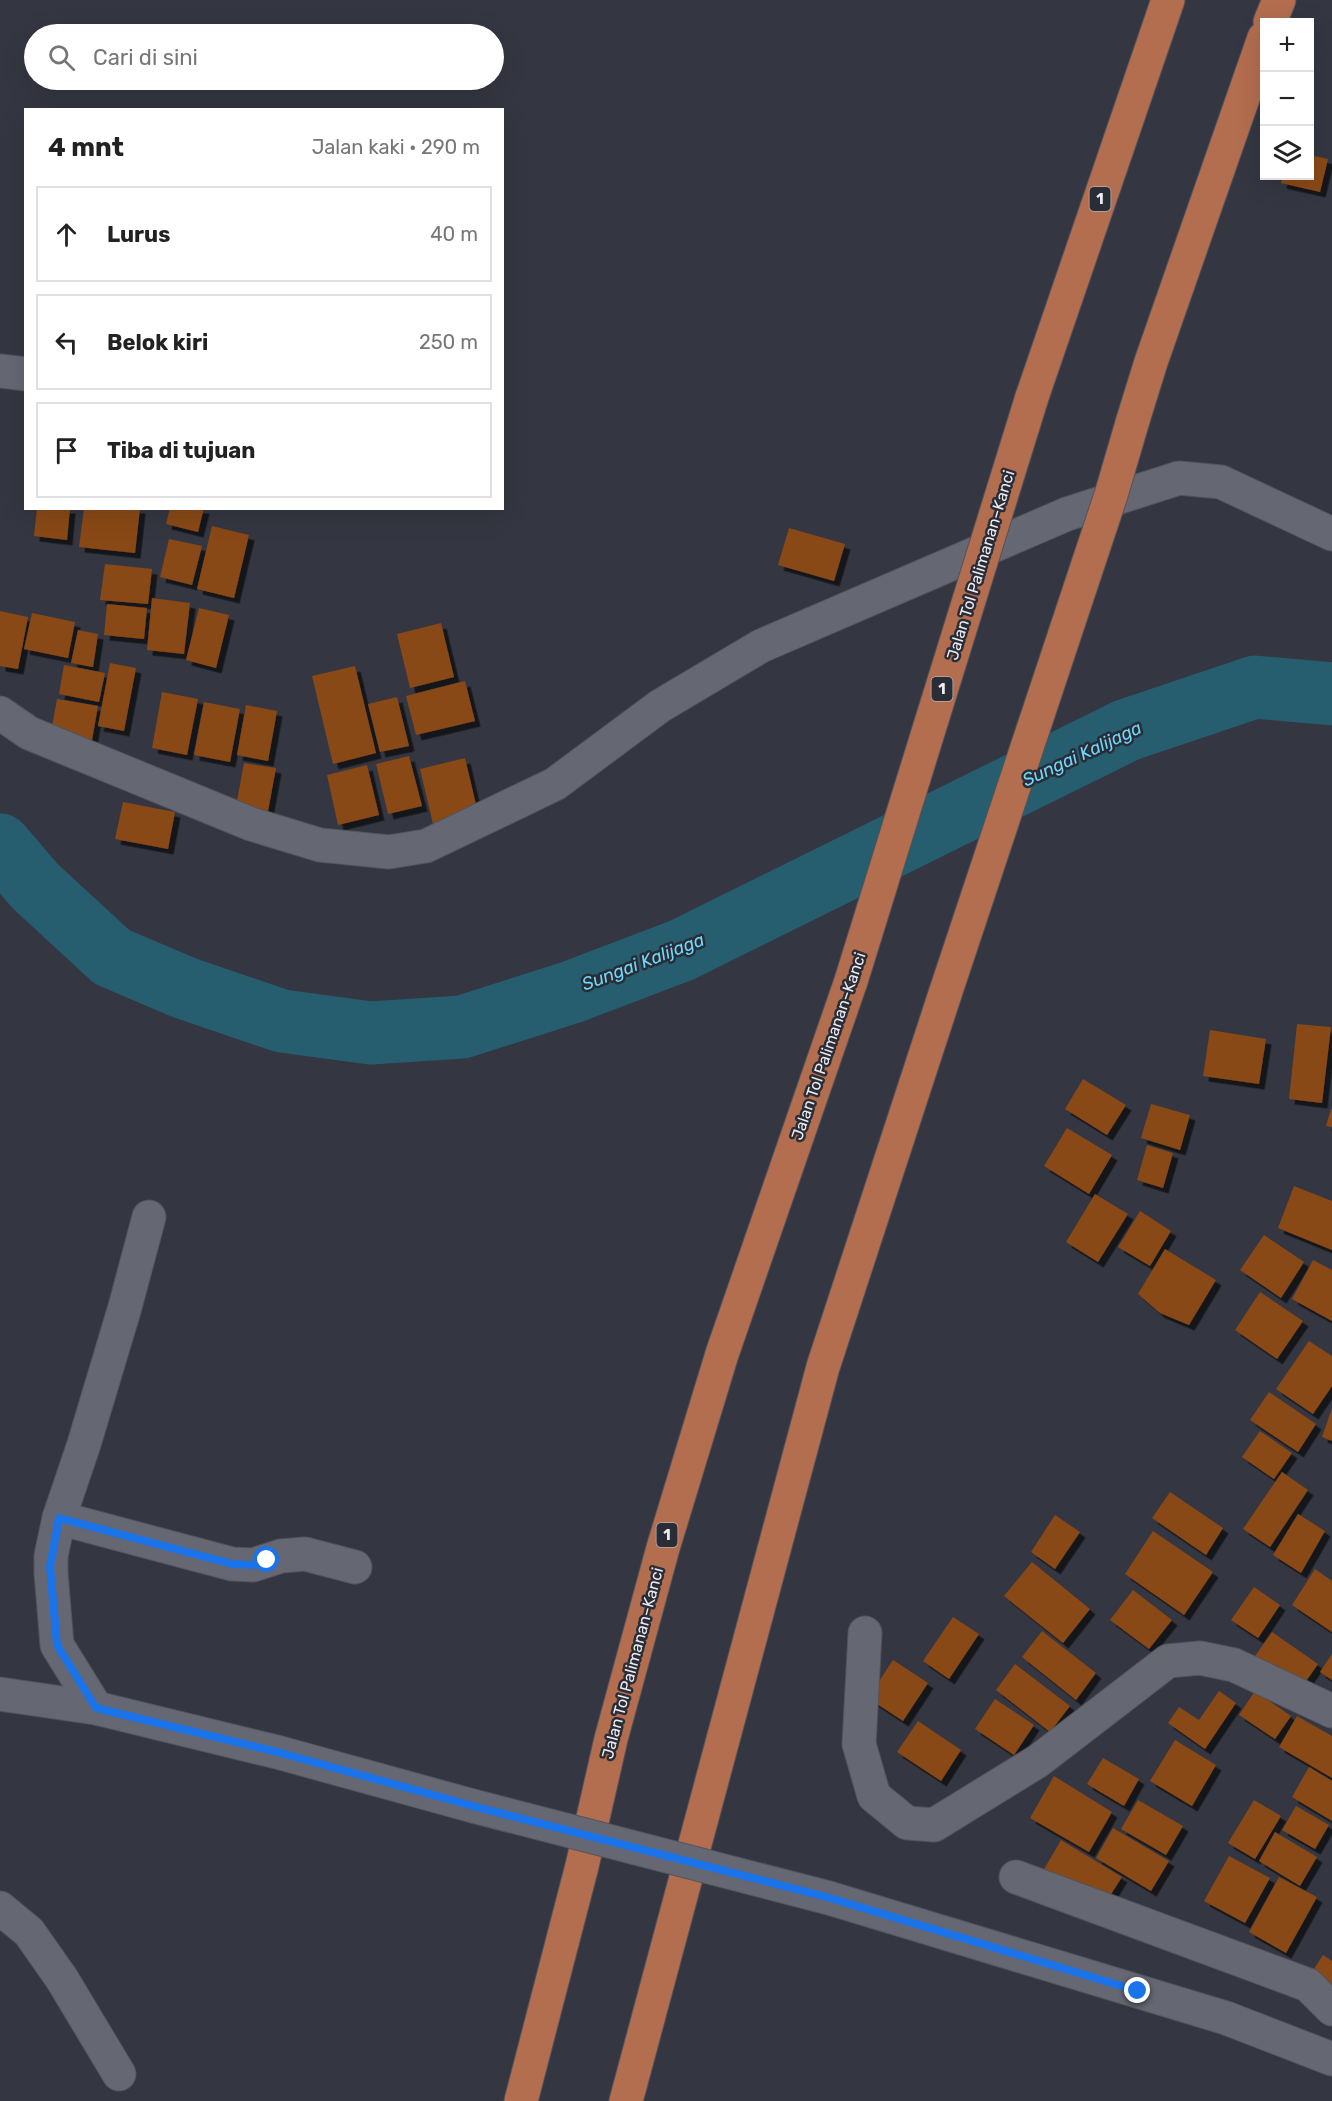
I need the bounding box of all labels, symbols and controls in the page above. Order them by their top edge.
map controls [1260,18,1314,180]
button: + [1260,18,1314,72]
search box [24,24,504,90]
icon: search [45,41,78,74]
text: Cari di sini [93,44,198,71]
button: − [1260,72,1314,126]
button: layers [1260,126,1314,180]
text: 4 mnt [48,132,124,163]
text: Jalan kaki · 290 m [312,135,480,159]
road number: 1 [1090,187,1110,211]
icon: ahead [50,218,83,251]
text: Lurus [107,221,170,248]
text: 40 m [430,222,478,246]
icon: left [50,326,83,359]
text: Belok kiri [107,329,208,356]
text: 250 m [419,330,478,354]
icon: arrive [50,434,83,467]
text: Tiba di tujuan [107,437,255,464]
street label: Jalan Tol Palimanan–Kanci [943,468,1018,662]
road number: 1 [932,677,952,701]
water label: Sungai Kalijaga [1019,717,1146,791]
water label: Sungai Kalijaga [579,928,708,995]
street label: Jalan Tol Palimanan–Kanci [787,950,870,1143]
road number: 1 [656,1523,678,1547]
route start [253,1546,279,1572]
street label: Jalan Tol Palimanan–Kanci [598,1565,667,1761]
route end [1124,1977,1150,2003]

